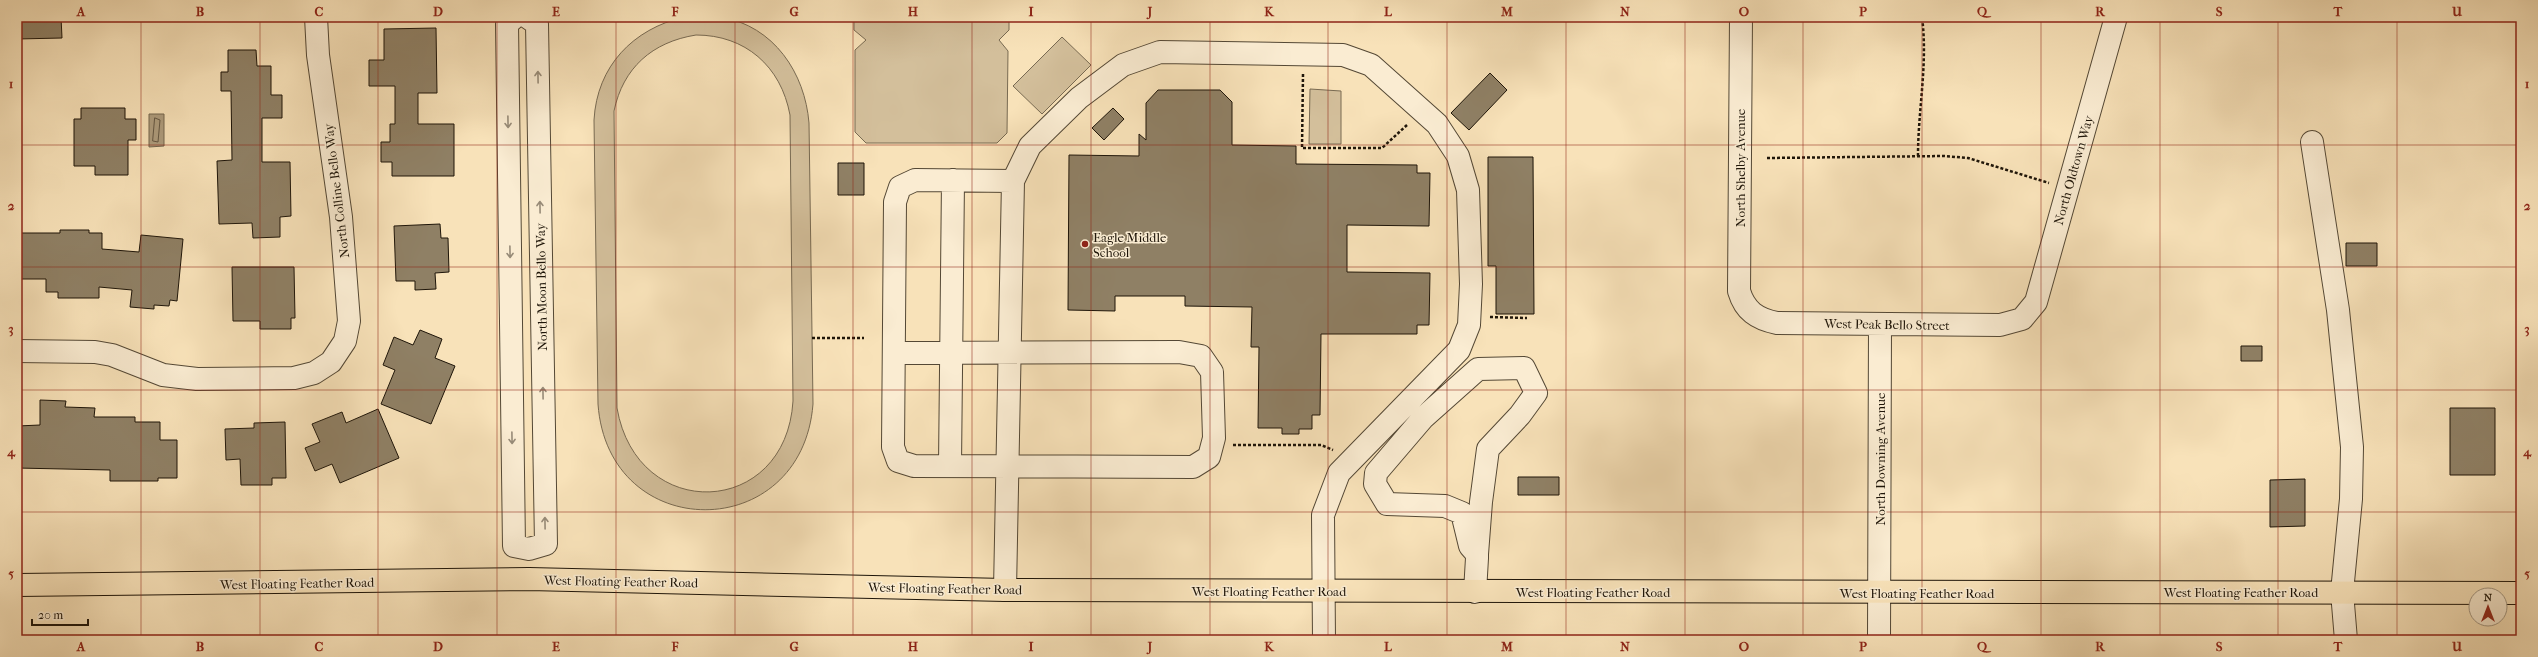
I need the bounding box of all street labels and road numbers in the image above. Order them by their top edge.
street label: North Shelby Avenue [1733,108,1748,227]
street label: North Oldtown Way [2051,113,2097,226]
street label: North Colline Bello Way [321,122,352,259]
street label: North Moon Bello Way [533,222,550,351]
street label: West Peak Bello Street [1823,316,1950,333]
street label: North Downing Avenue [1873,392,1888,526]
street label: West Floating Feather Road [543,573,699,590]
street label: West Floating Feather Road [219,575,375,592]
street label: West Floating Feather Road [867,580,1023,597]
street label: West Floating Feather Road [1191,584,1347,599]
street label: West Floating Feather Road [1515,585,1671,600]
street label: West Floating Feather Road [2163,585,2319,600]
street label: West Floating Feather Road [1839,586,1995,601]

